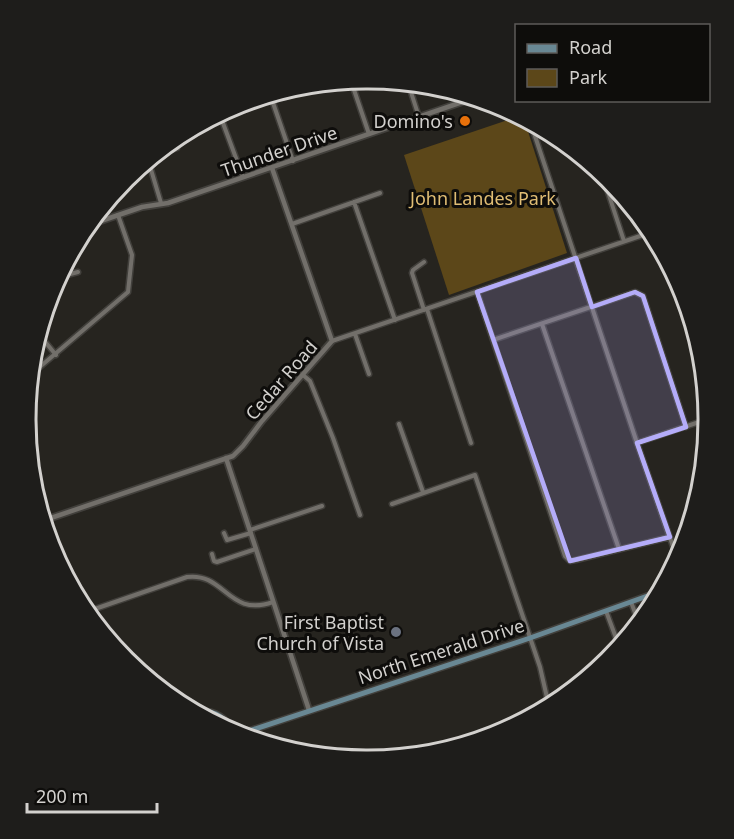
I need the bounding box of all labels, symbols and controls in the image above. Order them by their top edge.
legend [515,24,710,102]
text: Road [569,35,612,59]
text: Park [569,65,607,89]
place label: Domino's [374,109,453,133]
marker: Domino's [458,114,472,128]
street label: Thunder Drive [218,120,340,182]
park label: John Landes Park [408,186,556,210]
street label: Cedar Road [240,335,322,425]
place label: First Baptist Church of Vista [256,610,384,655]
street label: North Emerald Drive [355,613,527,689]
marker: First Baptist Church of Vista [389,625,403,639]
scale bar [27,776,158,814]
text: 200 m [36,784,88,808]

